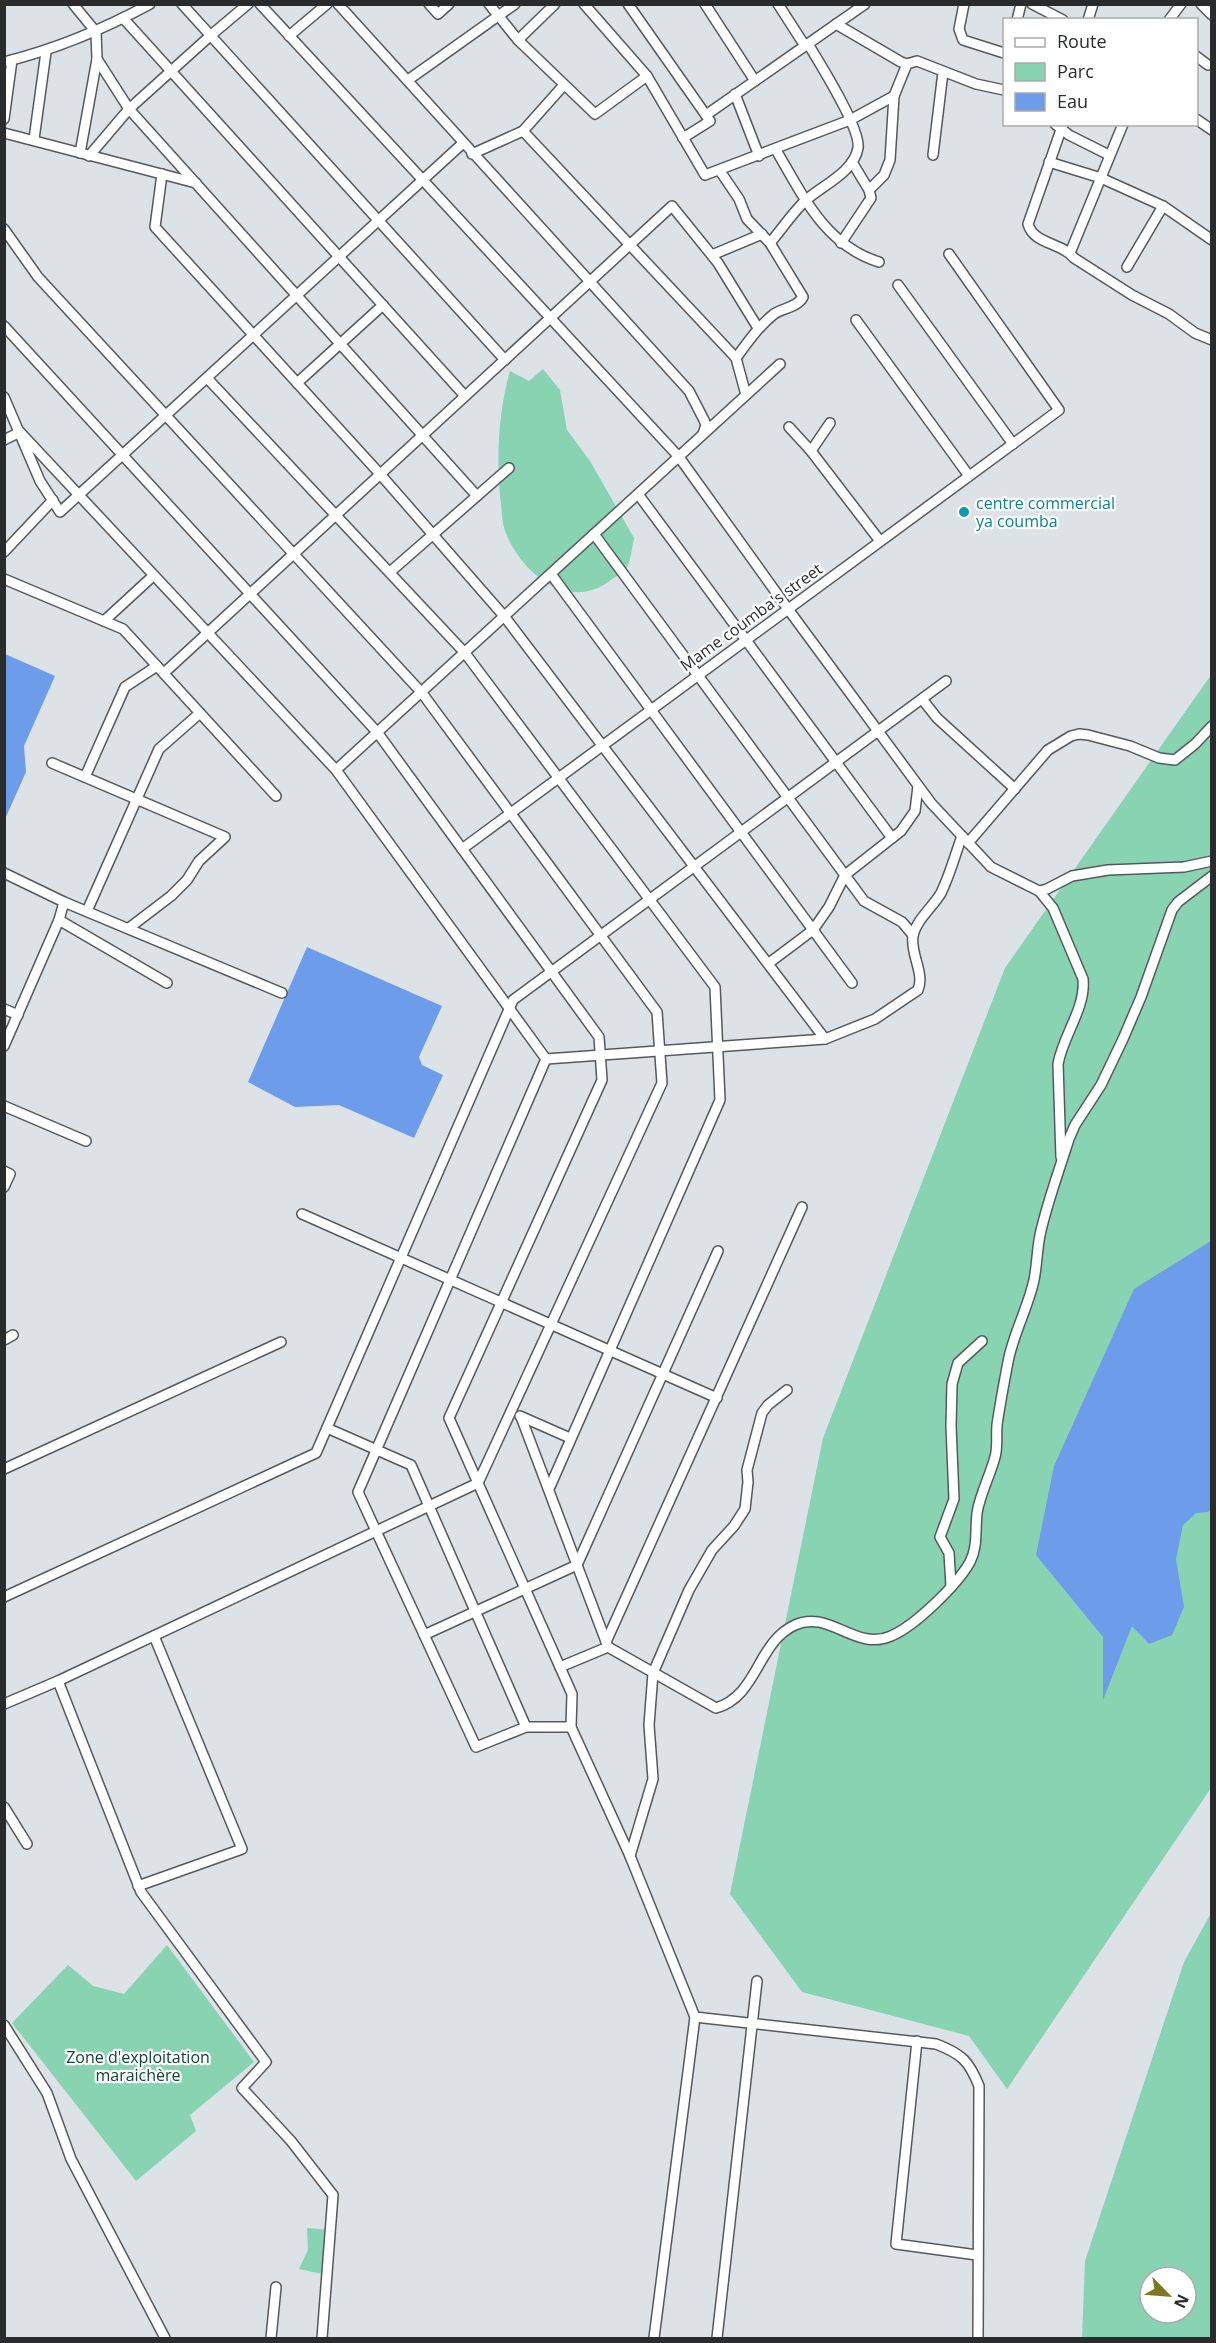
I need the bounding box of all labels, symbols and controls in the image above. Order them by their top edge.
legend [1003,18,1198,126]
text: Route [1057,29,1107,53]
text: Parc [1057,59,1094,83]
text: Eau [1057,89,1088,113]
place label: centre commercial ya coumba [976,492,1115,532]
marker: centre commercial ya coumba [957,505,971,519]
street label: Mame coumba's street [676,558,827,676]
park label: Zone d'exploitation maraichère [66,2046,210,2086]
north arrow [1138,2265,1198,2325]
text: N [1169,2291,1194,2312]

